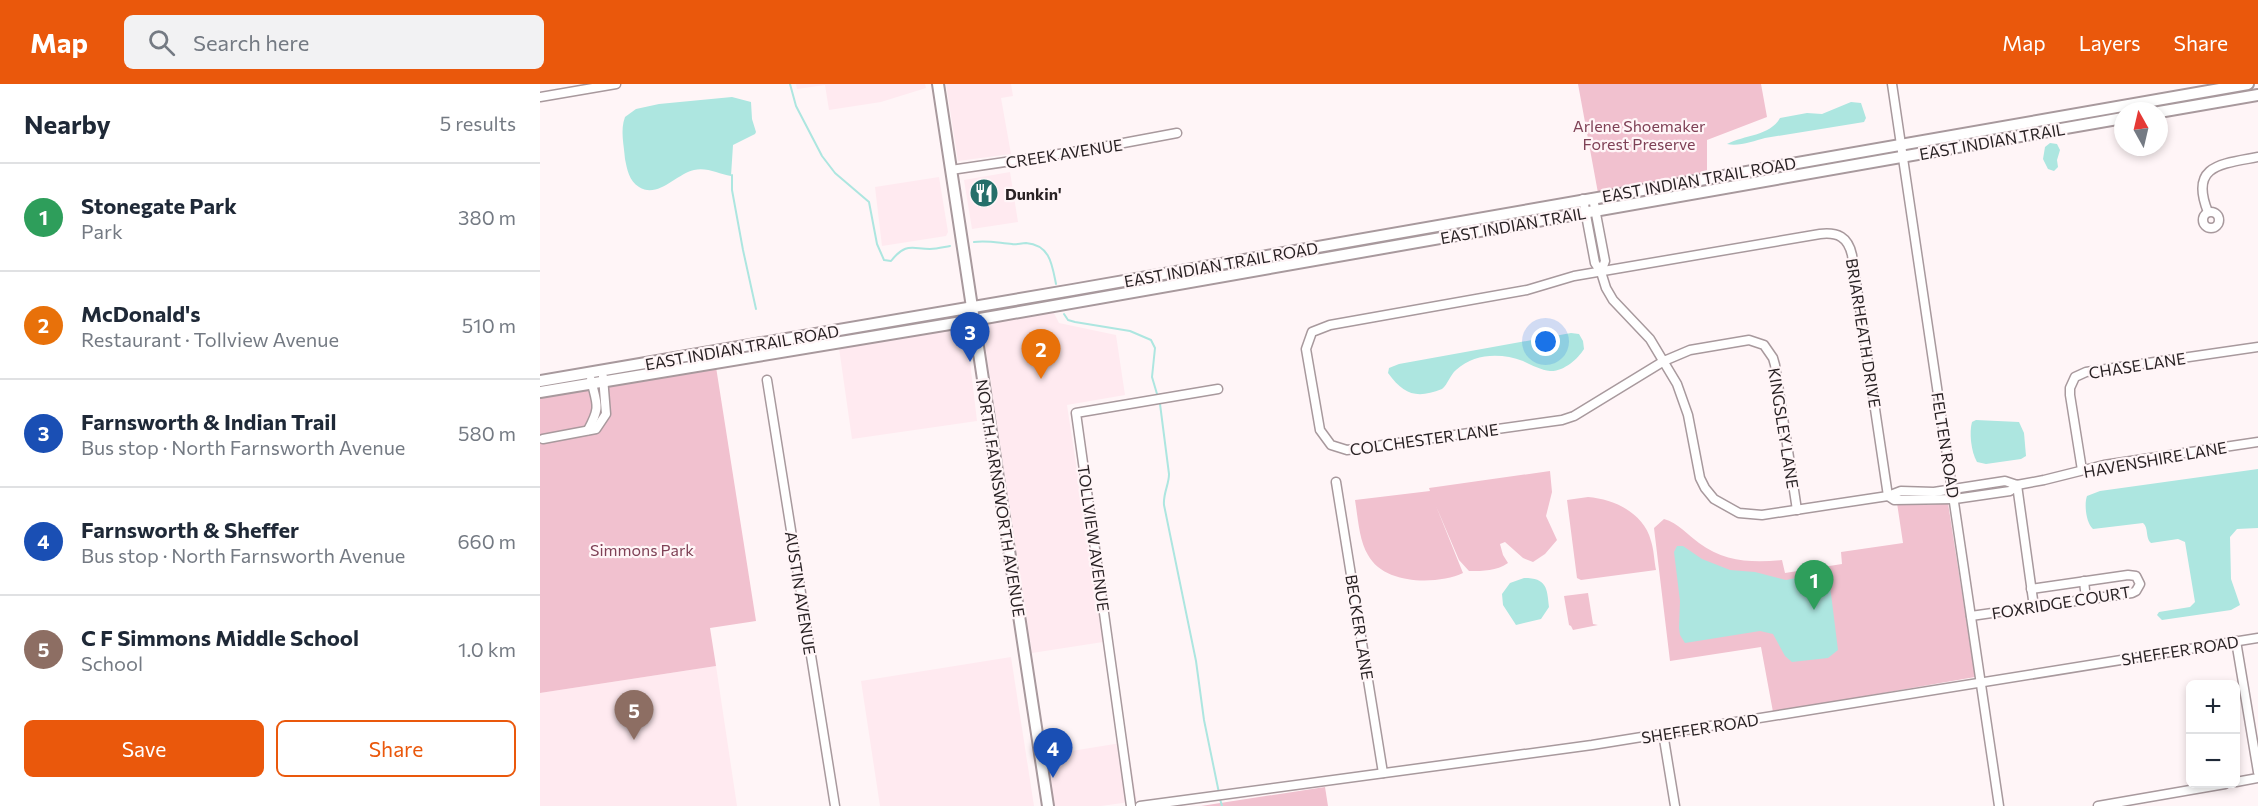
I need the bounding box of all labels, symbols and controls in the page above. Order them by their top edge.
search box [124,15,544,69]
text: Map [30,25,88,59]
icon: search [145,26,178,59]
text: Search here [193,29,309,56]
text: Map [2002,30,2046,55]
text: Layers [2079,30,2141,55]
text: Share [2174,30,2228,55]
north arrow [2114,102,2168,156]
text: Nearby [24,108,111,139]
text: 5 results [440,111,516,135]
park label: Arlene Shoemaker Forest Preserve [1573,116,1706,153]
street label: EAST INDIAN TRAIL [1918,119,2066,163]
street label: CREEK AVENUE [1004,134,1124,172]
street label: EAST INDIAN TRAIL ROAD [1601,153,1797,205]
restaurant icon: Dunkin' [968,177,1000,209]
place label: Dunkin' [1005,184,1062,203]
text: Stonegate Park [81,192,237,219]
street label: EAST INDIAN TRAIL [1439,203,1587,247]
text: 1 [39,205,48,229]
text: 380 m [458,205,516,229]
text: Park [81,219,123,243]
street label: EAST INDIAN TRAIL ROAD [1123,238,1319,290]
street label: BRIARHEATH DRIVE [1843,257,1885,409]
text: McDonald's [81,300,200,327]
pin: 3 [950,312,990,362]
text: 2 [38,313,49,337]
text: 510 m [462,313,516,337]
street label: EAST INDIAN TRAIL ROAD [644,321,840,373]
text: Restaurant · Tollview Avenue [81,327,339,351]
your location [1531,327,1560,356]
pin: 2 [1022,330,1060,379]
street label: CHASE LANE [2087,348,2187,382]
street label: KINGSLEY LANE [1765,366,1803,490]
street label: NORTH FARNSWORTH AVENUE [973,378,1029,618]
street label: FELTEN ROAD [1928,391,1964,499]
text: Farnsworth & Indian Trail [81,408,337,435]
street label: COLCHESTER LANE [1348,419,1500,459]
text: 3 [38,421,49,445]
text: 580 m [458,421,516,445]
text: Bus stop · North Farnsworth Avenue [81,435,405,459]
street label: HAVENSHIRE LANE [2082,437,2228,481]
street label: TOLLVIEW AVENUE [1074,463,1114,613]
text: Farnsworth & Sheffer [81,516,299,543]
text: 4 [37,529,50,553]
text: 660 m [457,529,516,553]
street label: AUSTIN AVENUE [782,530,820,656]
park label: Simmons Park [590,540,694,559]
text: Bus stop · North Farnsworth Avenue [81,543,405,567]
pin: 1 [1794,560,1834,610]
street label: BECKER LANE [1342,573,1378,681]
street label: FOXRIDGE COURT [1990,582,2132,622]
text: C F Simmons Middle School [81,624,359,651]
street label: SHEFFER ROAD [2120,631,2240,669]
text: 5 [38,637,49,661]
text: 1.0 km [458,637,516,661]
text: School [81,651,143,675]
map controls [2186,680,2240,788]
button: + [2186,680,2240,734]
pin: 5 [614,690,653,740]
street label: SHEFFER ROAD [1640,709,1760,747]
button: Save [24,720,264,777]
button: Share [276,720,516,777]
pin: 4 [1034,728,1072,778]
button: − [2186,734,2240,788]

